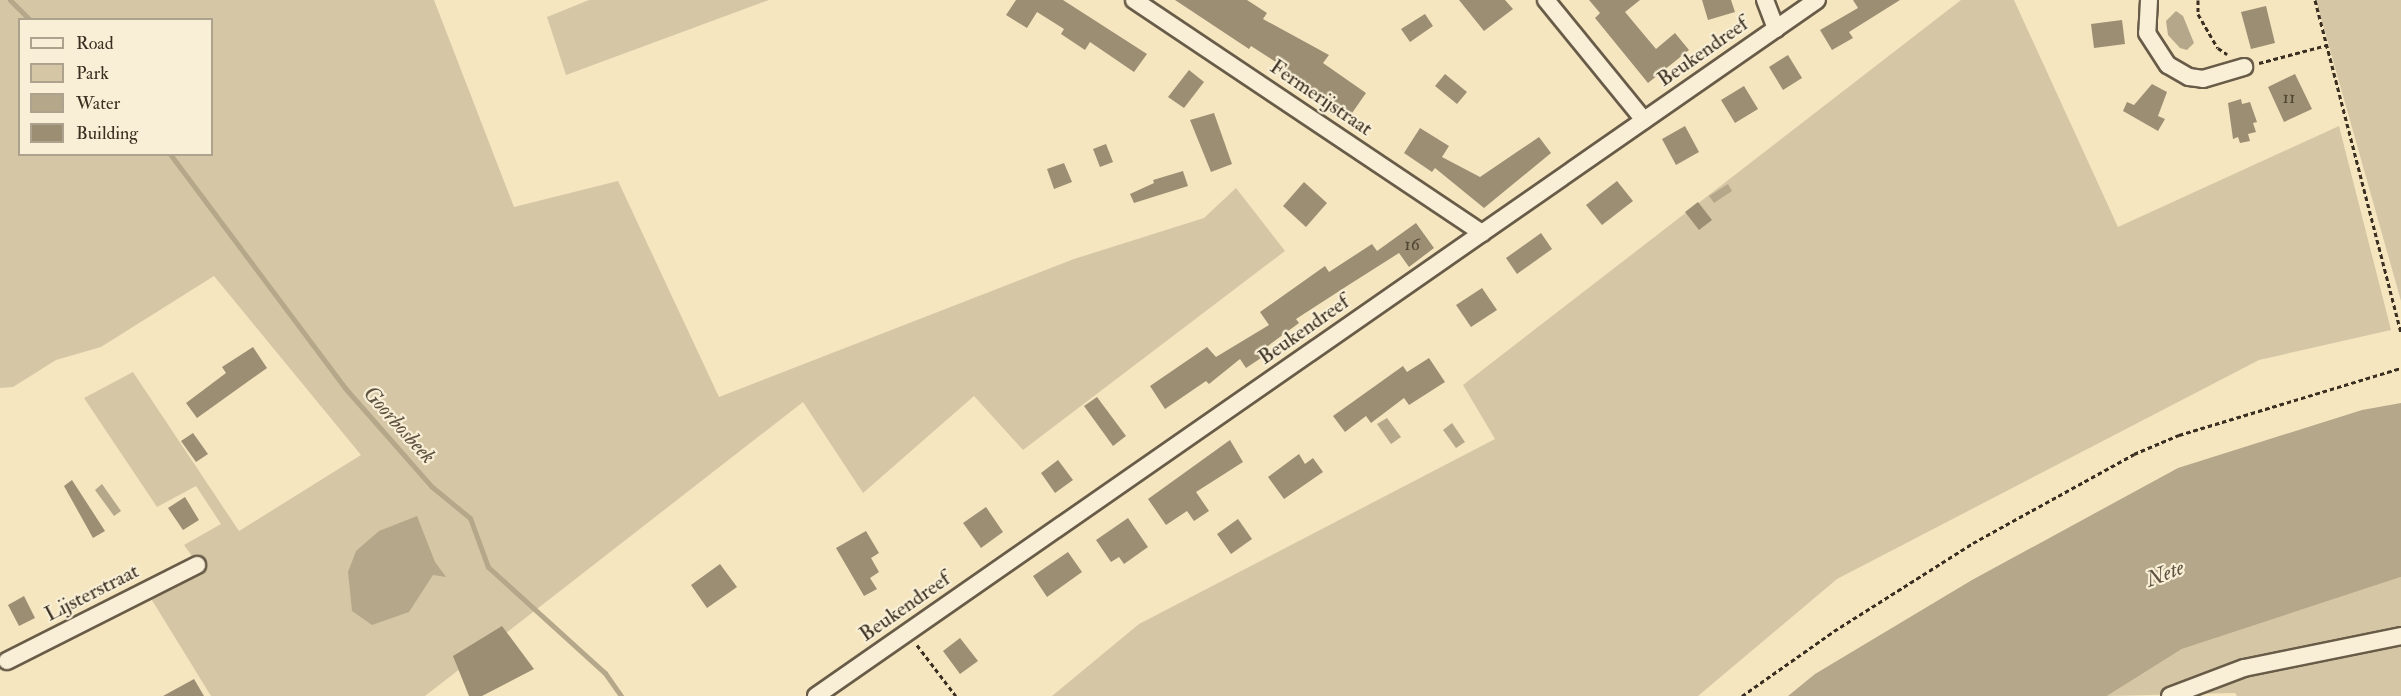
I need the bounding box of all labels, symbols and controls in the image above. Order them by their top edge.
street label: Beukendreef [1653,12,1753,92]
legend [18,18,213,156]
text: Road [76,32,114,55]
street label: Fermerijstraat [1265,54,1377,142]
text: Park [76,62,109,85]
house number: 11 [2283,87,2295,109]
text: Water [76,92,120,115]
text: Building [76,122,138,145]
house number: 16 [1404,234,1420,256]
street label: Beukendreef [1254,290,1354,370]
water label: Goorbosbeek [357,381,441,469]
water label: Nete [2142,555,2188,593]
street label: Lijsterstraat [41,559,143,627]
street label: Beukendreef [855,567,955,647]

